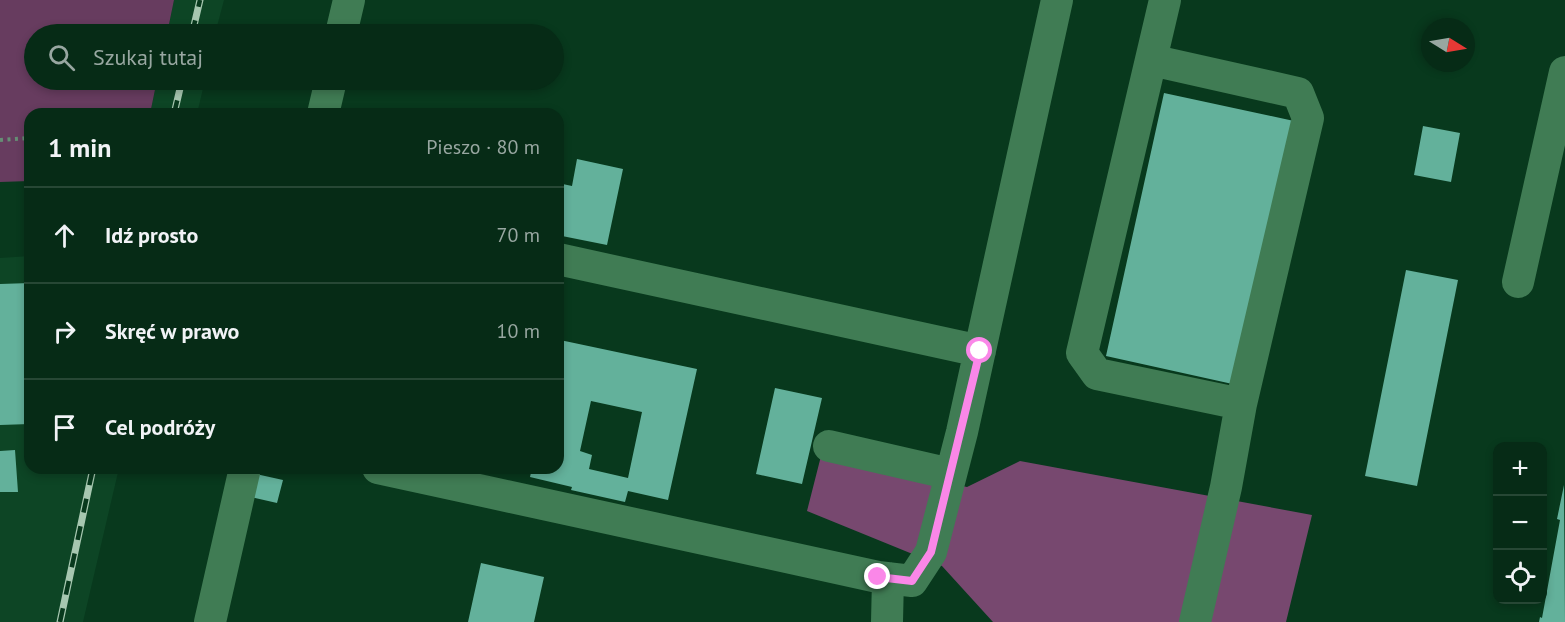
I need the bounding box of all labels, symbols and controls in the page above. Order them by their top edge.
north arrow [1421,18,1475,72]
search box [24,24,564,90]
icon: search [45,41,78,74]
text: Szukaj tutaj [93,43,203,71]
text: 1 min [48,131,111,164]
text: Pieszo · 80 m [426,134,540,160]
icon: ahead [48,219,81,252]
text: Idź prosto [105,221,198,249]
text: 70 m [497,222,540,248]
icon: right [48,315,81,348]
text: Skręć w prawo [105,317,239,345]
text: 10 m [497,318,540,344]
route start [966,337,992,363]
icon: arrive [48,411,81,444]
text: Cel podróży [105,413,215,441]
map controls [1493,442,1547,604]
button: + [1493,442,1547,496]
button: − [1493,496,1547,550]
button: locate [1493,550,1547,604]
route end [864,563,890,589]

